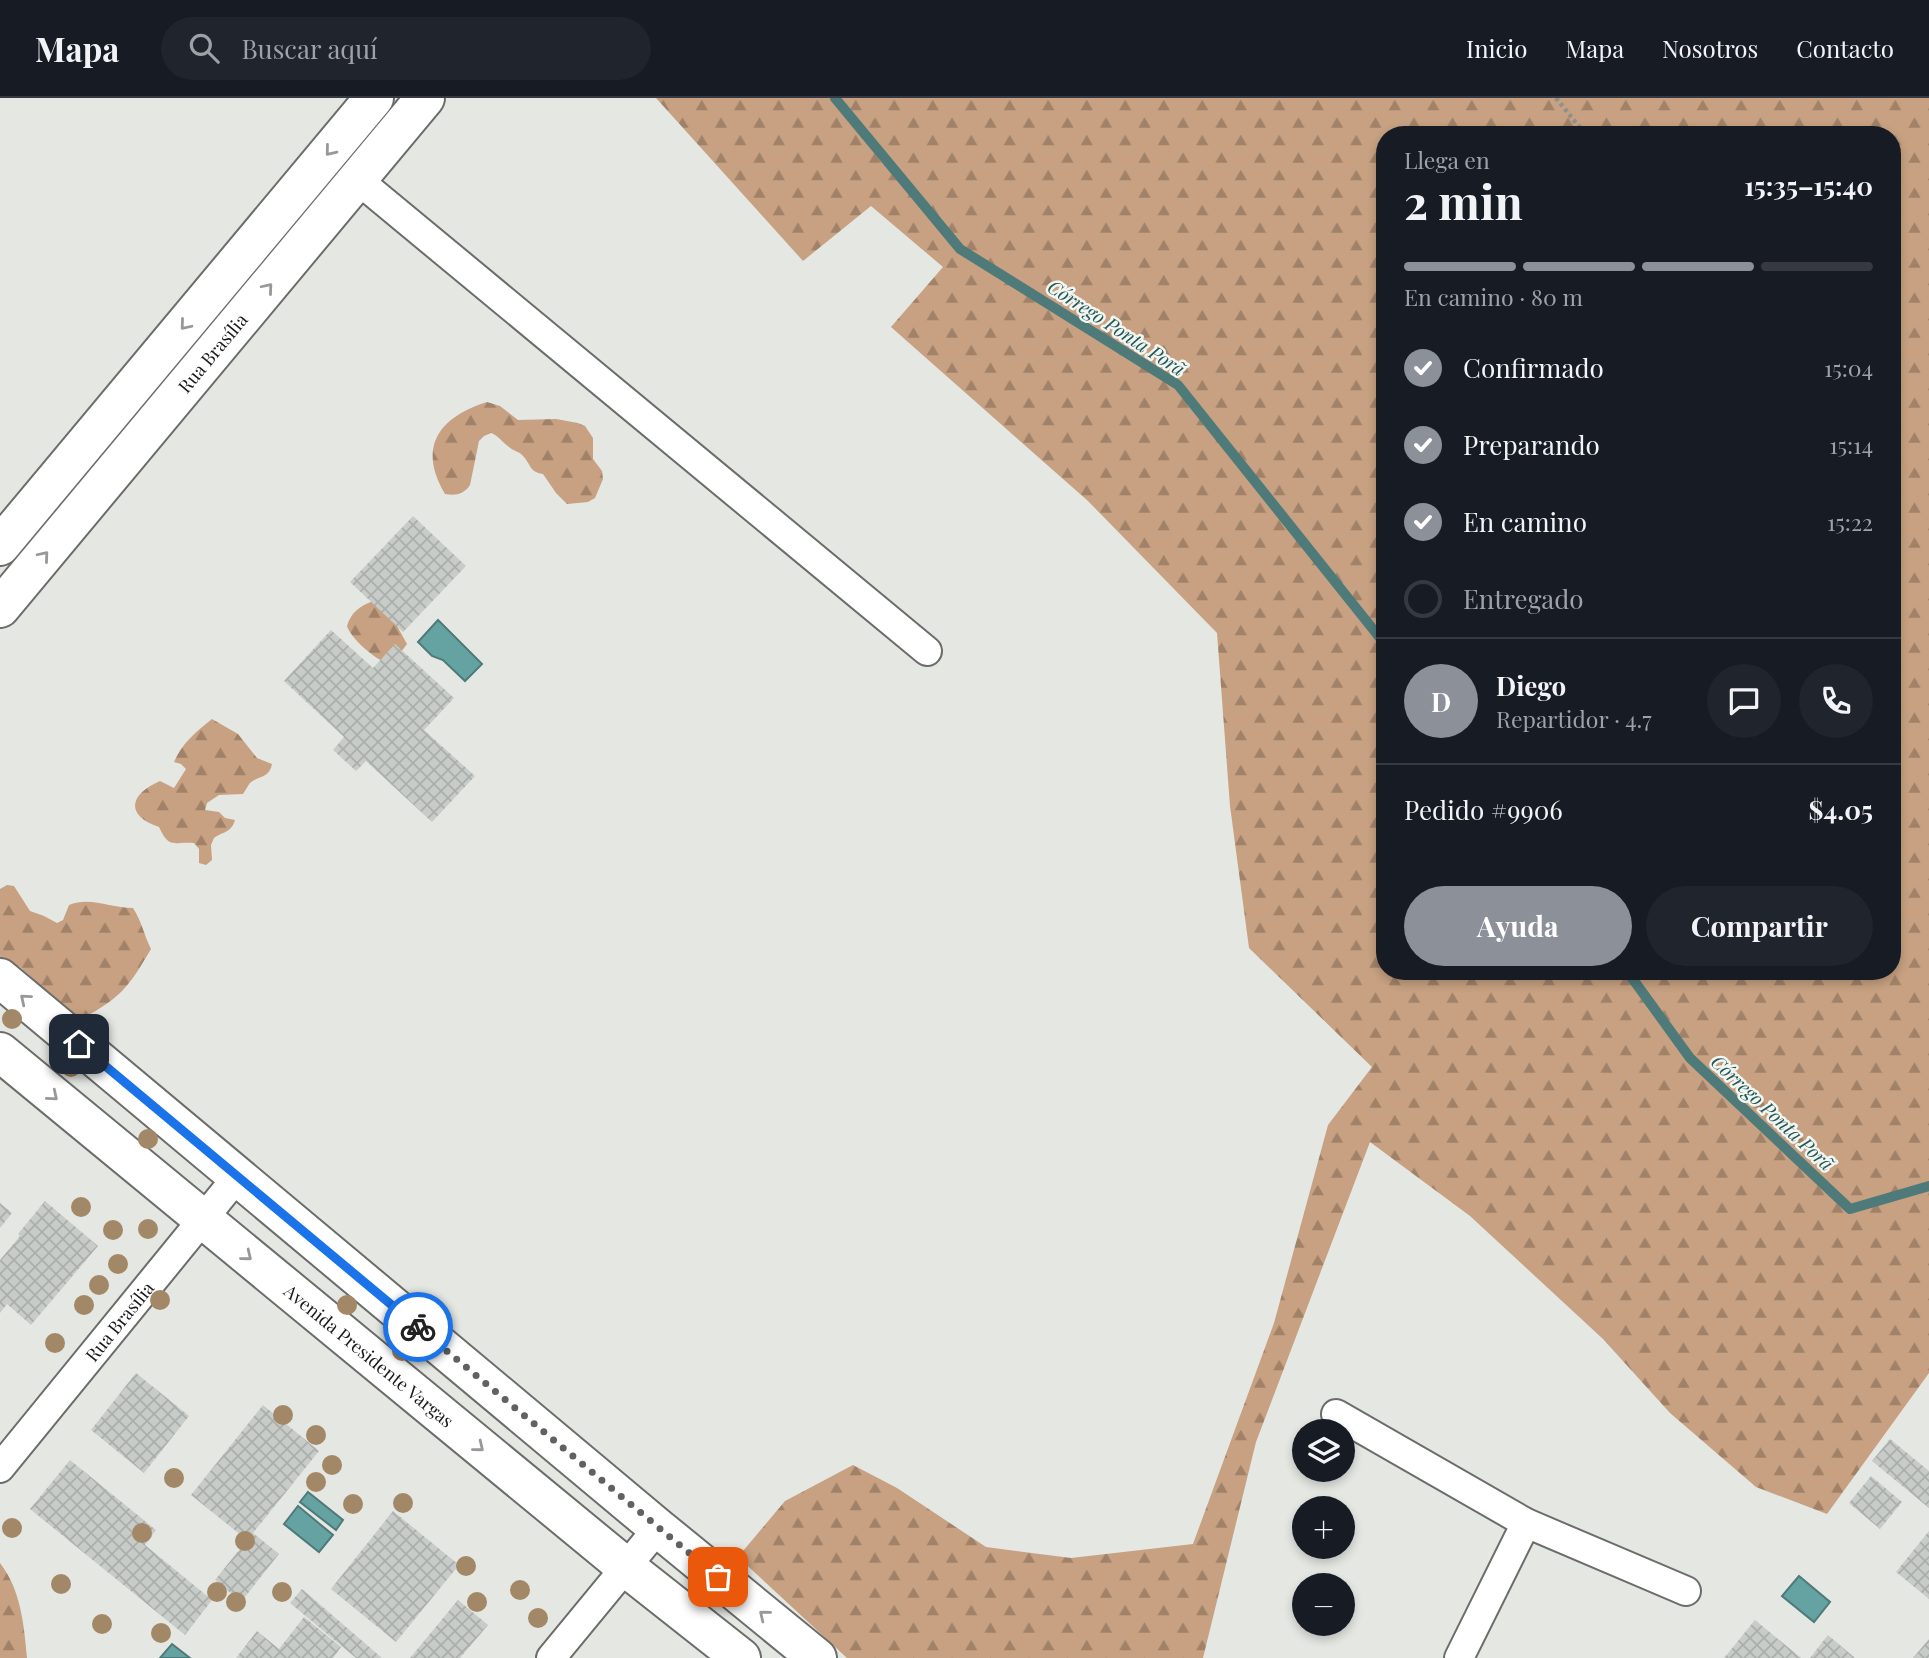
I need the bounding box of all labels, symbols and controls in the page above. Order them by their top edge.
search box [161,17,651,80]
text: Mapa [35,26,119,70]
icon: search [185,29,223,67]
text: Buscar aquí [241,31,378,66]
text: Inicio [1466,32,1527,64]
text: Mapa [1565,32,1624,64]
text: Nosotros [1662,32,1758,64]
text: Contacto [1796,32,1894,64]
one-way arrow [326,143,339,155]
text: Llega en [1404,144,1490,175]
text: 15:35–15:40 [1744,168,1873,203]
text: 2 min [1404,170,1523,232]
water label: Córrego Ponta Porã [1043,273,1192,382]
text: En camino · 80 m [1404,281,1583,312]
one-way arrow [260,283,273,295]
street label: Rua Brasília [173,308,253,398]
one-way arrow [181,317,193,330]
icon: check [1404,349,1442,387]
text: Confirmado [1463,350,1604,385]
text: 15:04 [1824,352,1873,383]
icon: check [1404,426,1442,464]
text: Preparando [1463,427,1600,462]
text: 15:14 [1829,429,1873,460]
icon: check [1404,503,1442,541]
text: En camino [1463,504,1587,539]
text: 15:22 [1827,506,1873,537]
one-way arrow [36,552,48,565]
text: Entregado [1463,581,1584,616]
button: chat [1707,664,1781,738]
button: phone [1799,664,1873,738]
text: Diego [1496,668,1566,703]
text: D [1431,684,1451,719]
text: Repartidor · 4.7 [1496,703,1652,734]
text: Pedido #9906 [1404,792,1563,827]
text: $4.05 [1809,792,1873,827]
button: Ayuda [1404,886,1632,966]
button: Compartir [1646,886,1873,966]
one-way arrow [20,995,33,1007]
pin [49,1014,109,1074]
icon: home [60,1025,98,1063]
water label: Córrego Ponta Porã [1706,1048,1841,1176]
one-way arrow [45,1087,57,1100]
one-way arrow [238,1248,251,1260]
street label: Rua Brasília [80,1277,159,1366]
street label: Avenida Presidente Vargas [279,1278,459,1433]
courier [383,1292,453,1362]
icon: bike [399,1308,437,1346]
map controls [1292,1419,1355,1636]
button: layers [1292,1419,1355,1482]
one-way arrow [471,1439,484,1451]
button: + [1292,1496,1355,1559]
pin [688,1547,748,1607]
icon: bag [699,1558,737,1596]
button: − [1292,1573,1355,1636]
one-way arrow [760,1611,773,1623]

